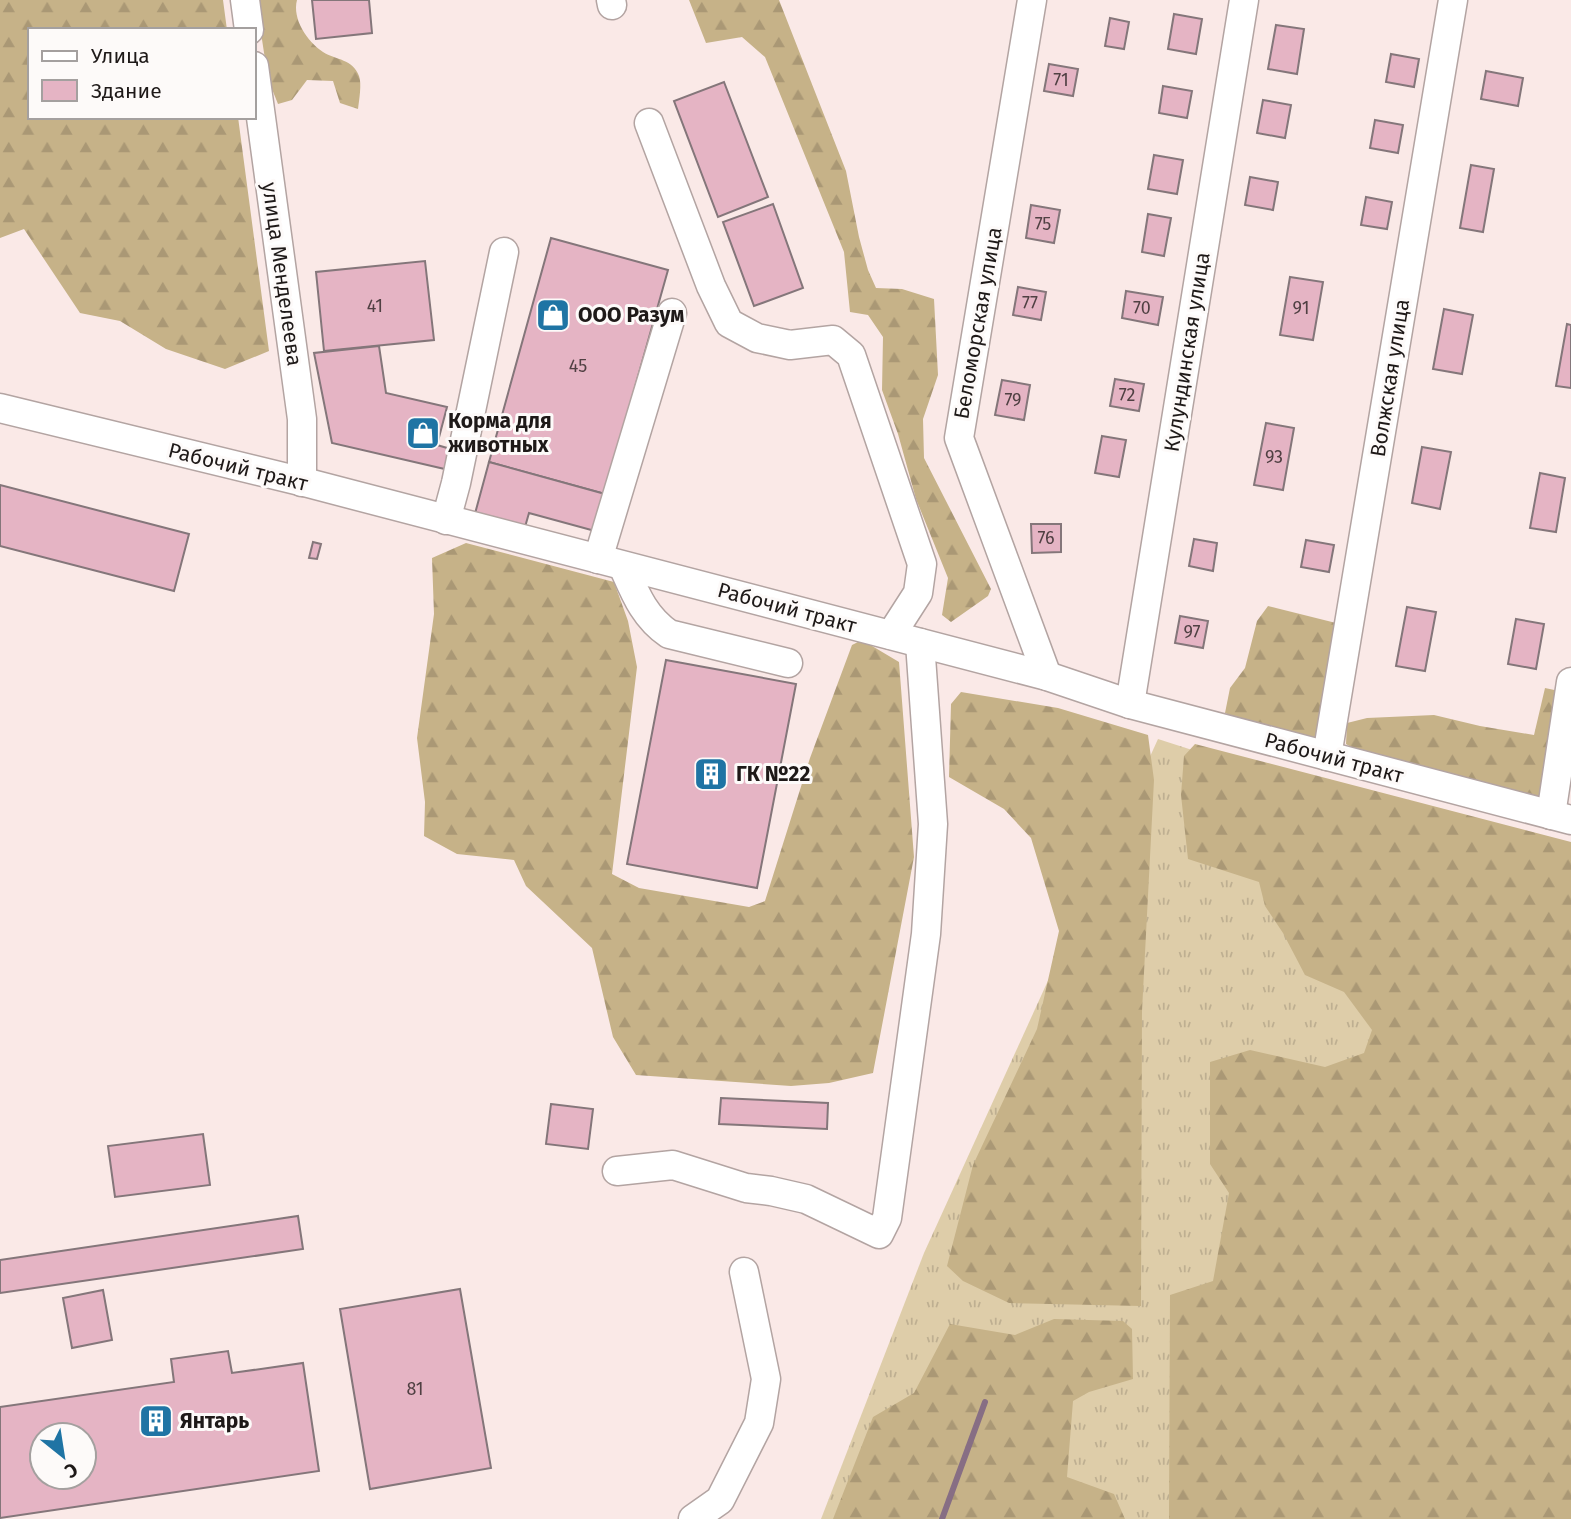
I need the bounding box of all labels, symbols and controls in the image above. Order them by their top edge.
legend [28,28,256,119]
text: Улица [91,43,150,69]
house number: 71 [1053,69,1069,91]
text: Здание [91,78,162,104]
street label: улица Менделеева [256,180,308,368]
house number: 75 [1035,213,1051,235]
street label: Беломорская улица [948,225,1008,421]
street label: Кулундинская улица [1158,250,1216,454]
house number: 77 [1022,292,1038,314]
house number: 41 [367,295,383,317]
shop icon: ООО Разум [534,296,572,334]
house number: 70 [1133,297,1151,319]
house number: 91 [1293,297,1309,319]
street label: Волжская улица [1365,297,1415,459]
place label: ООО Разум [578,302,684,328]
house number: 45 [569,355,587,377]
house number: 72 [1119,384,1135,406]
house number: 79 [1004,389,1022,411]
place label: Корма для животных [448,408,552,458]
shop icon: Корма для животных [404,414,442,452]
street label: Рабочий тракт [166,437,311,497]
house number: 93 [1265,446,1283,468]
house number: 76 [1037,527,1055,549]
street label: Рабочий тракт [715,577,860,639]
house number: 97 [1183,621,1201,643]
street label: Рабочий тракт [1262,727,1407,789]
building icon: ГК №22 [692,755,730,793]
place label: ГК №22 [736,761,810,787]
house number: 81 [406,1378,424,1400]
building icon: Янтарь [137,1402,175,1440]
place label: Янтарь [180,1408,249,1434]
north arrow [28,1421,98,1491]
text: С [61,1458,82,1483]

